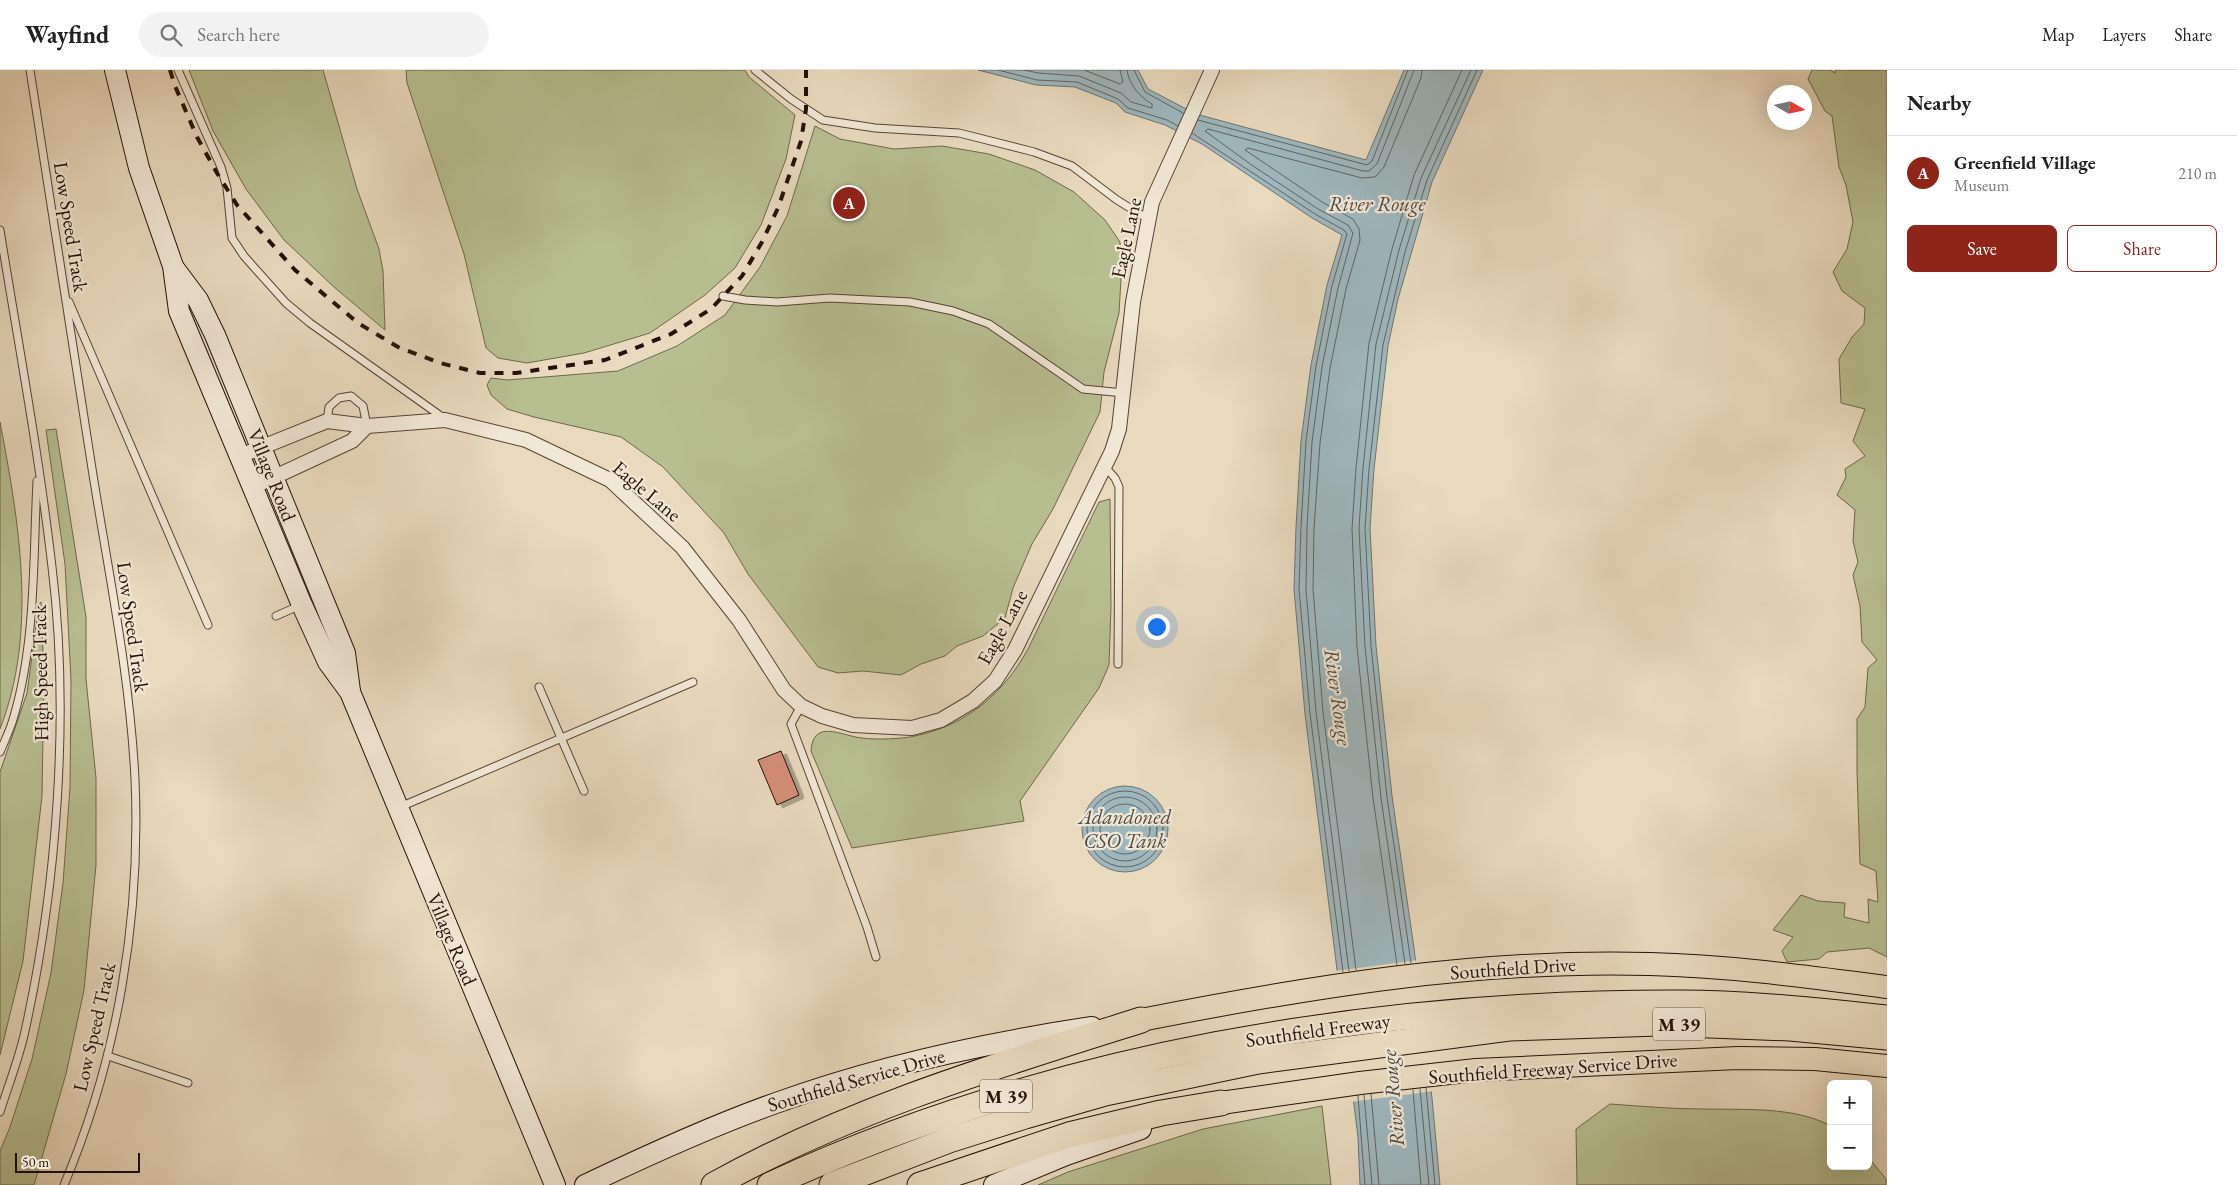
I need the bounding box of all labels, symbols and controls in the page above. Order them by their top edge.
search box [139,12,489,57]
text: Wayfind [25,19,109,50]
icon: search [157,21,185,49]
text: Search here [197,22,280,47]
text: Map [2042,23,2074,46]
text: Layers [2102,23,2146,46]
text: Share [2174,23,2212,46]
north arrow [1767,85,1812,130]
text: Nearby [1907,89,1971,116]
text: Greenfield Village [1954,150,2096,175]
street label: Low Speed Track [48,160,94,295]
text: A [1917,163,1929,184]
text: 210 m [2178,163,2217,184]
text: Museum [1954,175,2009,196]
pin: A [833,184,865,222]
water label: River Rouge [1328,190,1427,217]
street label: Eagle Lane [1105,195,1147,281]
button: Save [1907,225,2057,272]
button: Share [2067,225,2217,272]
street label: Village Road [242,425,303,526]
street label: Eagle Lane [607,455,687,527]
street label: Low Speed Track [111,560,155,695]
street label: Eagle Lane [971,585,1033,669]
street label: High Speed Track [26,604,54,742]
your location [1144,614,1170,640]
water label: River Rouge [1318,647,1359,748]
water label: Adandoned CSO Tank [1077,803,1172,854]
street label: Village Road [421,889,483,990]
street label: Southfield Drive [1449,951,1577,985]
street label: Low Speed Track [67,959,122,1094]
street label: Southfield Freeway [1244,1007,1392,1053]
road number: M 39 [1653,1008,1705,1041]
street label: Southfield Service Drive [764,1042,948,1118]
street label: Southfield Freeway Service Drive [1428,1046,1678,1090]
water label: River Rouge [1375,1047,1410,1148]
road number: M 39 [980,1079,1032,1112]
map controls [1827,1080,1872,1170]
button: + [1827,1080,1872,1125]
button: − [1827,1125,1872,1170]
scale bar [15,1150,140,1173]
text: 50 m [22,1153,49,1171]

